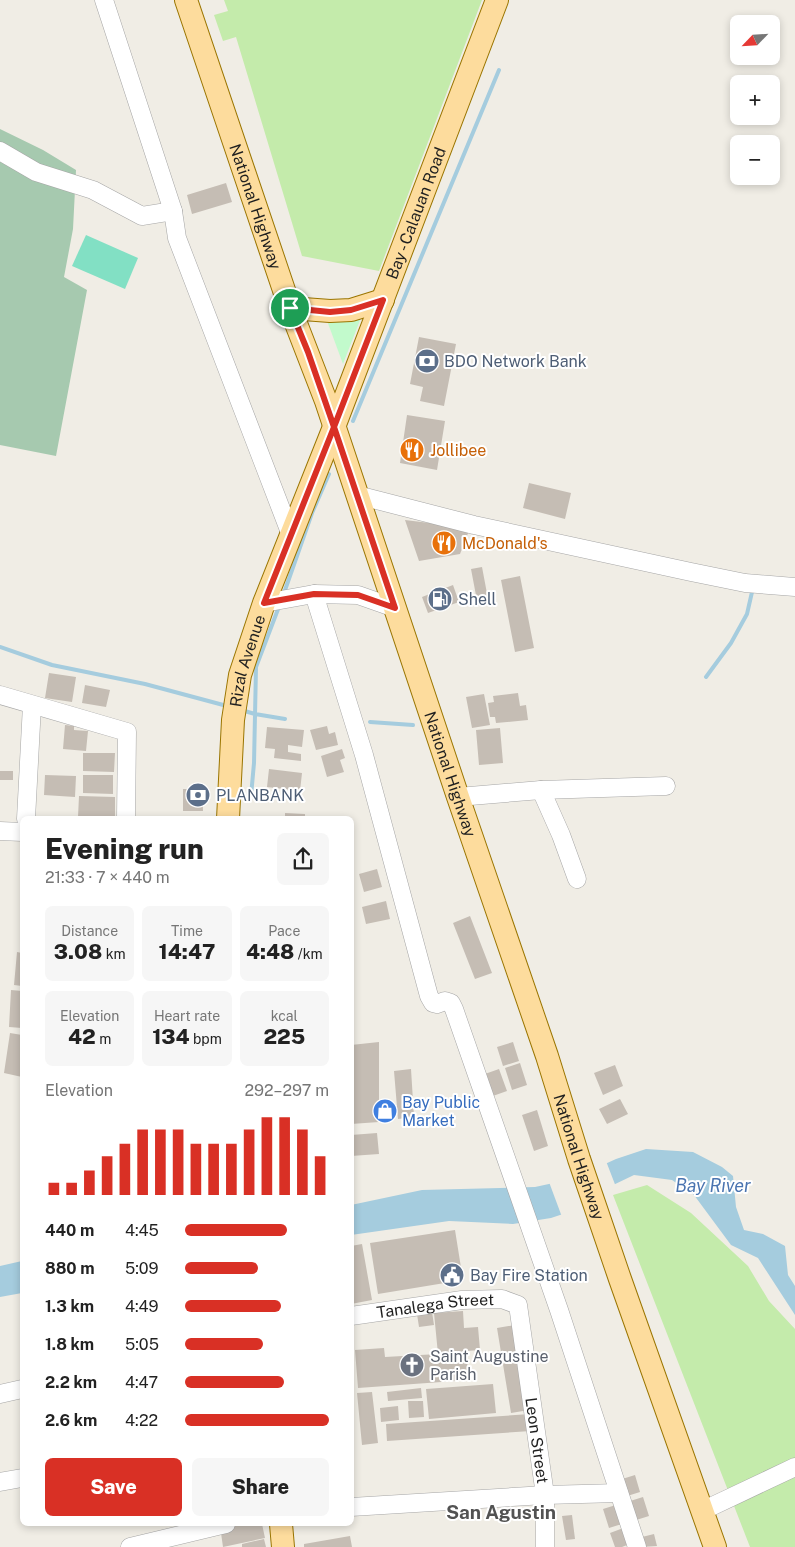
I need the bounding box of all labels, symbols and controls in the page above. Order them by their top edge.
north arrow [730,15,780,65]
map controls [730,15,780,185]
button: + [730,75,780,125]
button: − [730,135,780,185]
street label: National Highway [225,142,285,272]
street label: Bay - Calauan Road [382,144,450,282]
pin [269,287,311,329]
icon: arrive [276,294,304,322]
bank icon: BDO Network Bank [414,348,440,374]
place label: BDO Network Bank [444,352,587,371]
restaurant icon: Jollibee [399,437,425,463]
place label: Jollibee [430,441,486,460]
restaurant icon: McDonald's [431,530,457,556]
place label: McDonald's [462,534,548,553]
fuel station icon: Shell [427,586,453,612]
place label: Shell [458,590,497,609]
street label: Rizal Avenue [226,612,269,708]
street label: National Highway [420,709,480,840]
bank icon: PLANBANK [185,782,211,808]
place label: PLANBANK [216,786,304,805]
text: Evening run [45,832,204,865]
button: share [277,833,329,885]
text: 21:33 · 7 × 440 m [45,868,170,887]
text: Distance [61,923,118,939]
text: Time [171,923,203,939]
text: Pace [268,923,300,939]
text: 3.08 [54,939,102,964]
text: 14:47 [159,939,215,964]
text: 4:48 [246,939,294,964]
text: km [102,946,126,962]
text: /km [294,946,323,962]
text: Elevation [60,1008,119,1024]
text: Heart rate [154,1008,220,1024]
text: kcal [271,1008,298,1024]
text: 42 [68,1024,96,1049]
text: 134 [152,1024,190,1049]
text: 225 [263,1024,305,1049]
text: m [96,1031,111,1047]
text: bpm [190,1031,222,1047]
text: Elevation [45,1081,113,1100]
text: 292–297 m [244,1081,329,1100]
street label: National Highway [549,1092,608,1223]
place label: Bay Public Market [402,1093,480,1130]
shop icon: Bay Public Market [372,1098,398,1124]
water label: Bay River [675,1175,751,1196]
text: 440 m [45,1221,94,1240]
text: 4:45 [125,1221,159,1240]
text: 880 m [45,1259,95,1278]
text: 5:09 [125,1259,159,1278]
public building icon: Bay Fire Station [439,1262,465,1288]
place label: Bay Fire Station [470,1266,588,1285]
street label: Tanalega Street [375,1290,494,1322]
text: 1.3 km [45,1297,94,1316]
text: 4:49 [125,1297,159,1316]
text: 1.8 km [45,1335,94,1354]
text: 5:05 [125,1335,159,1354]
place label: Saint Augustine Parish [430,1347,549,1384]
church icon: Saint Augustine Parish [399,1352,425,1378]
text: 2.2 km [45,1373,97,1392]
text: 4:47 [125,1373,158,1392]
street label: Leon Street [521,1396,552,1485]
text: 2.6 km [45,1411,97,1430]
text: 4:22 [125,1411,158,1430]
button: Save [45,1458,182,1516]
button: Share [192,1458,329,1516]
district label: San Agustin [446,1501,556,1523]

